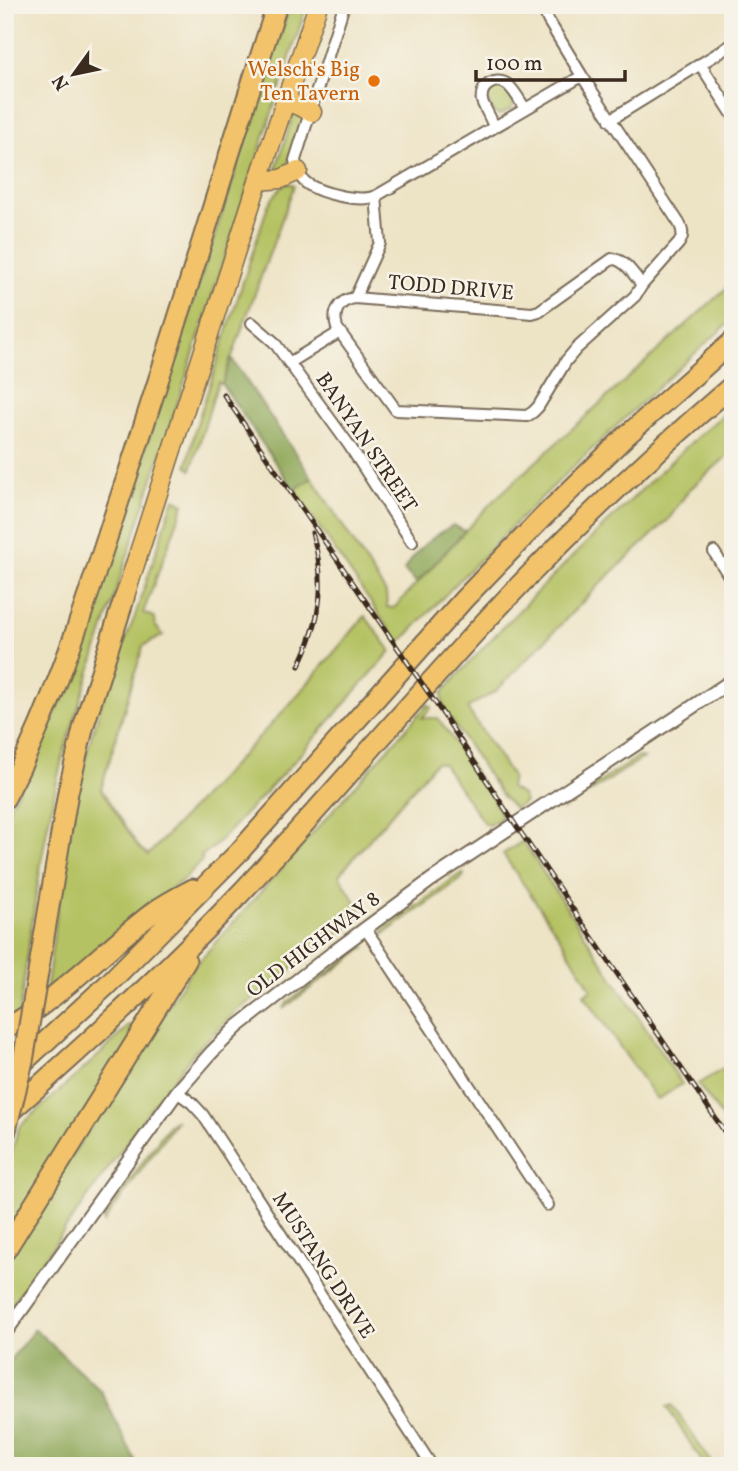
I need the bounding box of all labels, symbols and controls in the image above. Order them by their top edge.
north arrow [38,38,108,108]
scale bar [476,38,624,82]
text: 100 m [486,50,543,79]
place label: Welsch's Big Ten Tavern [248,56,360,109]
text: N [47,69,76,95]
marker: Welsch's Big Ten Tavern [366,73,382,89]
street label: TODD DRIVE [387,269,515,308]
street label: BANYAN STREET [308,367,423,519]
street label: OLD HIGHWAY 8 [241,885,387,1005]
street label: MUSTANG DRIVE [264,1187,381,1345]

